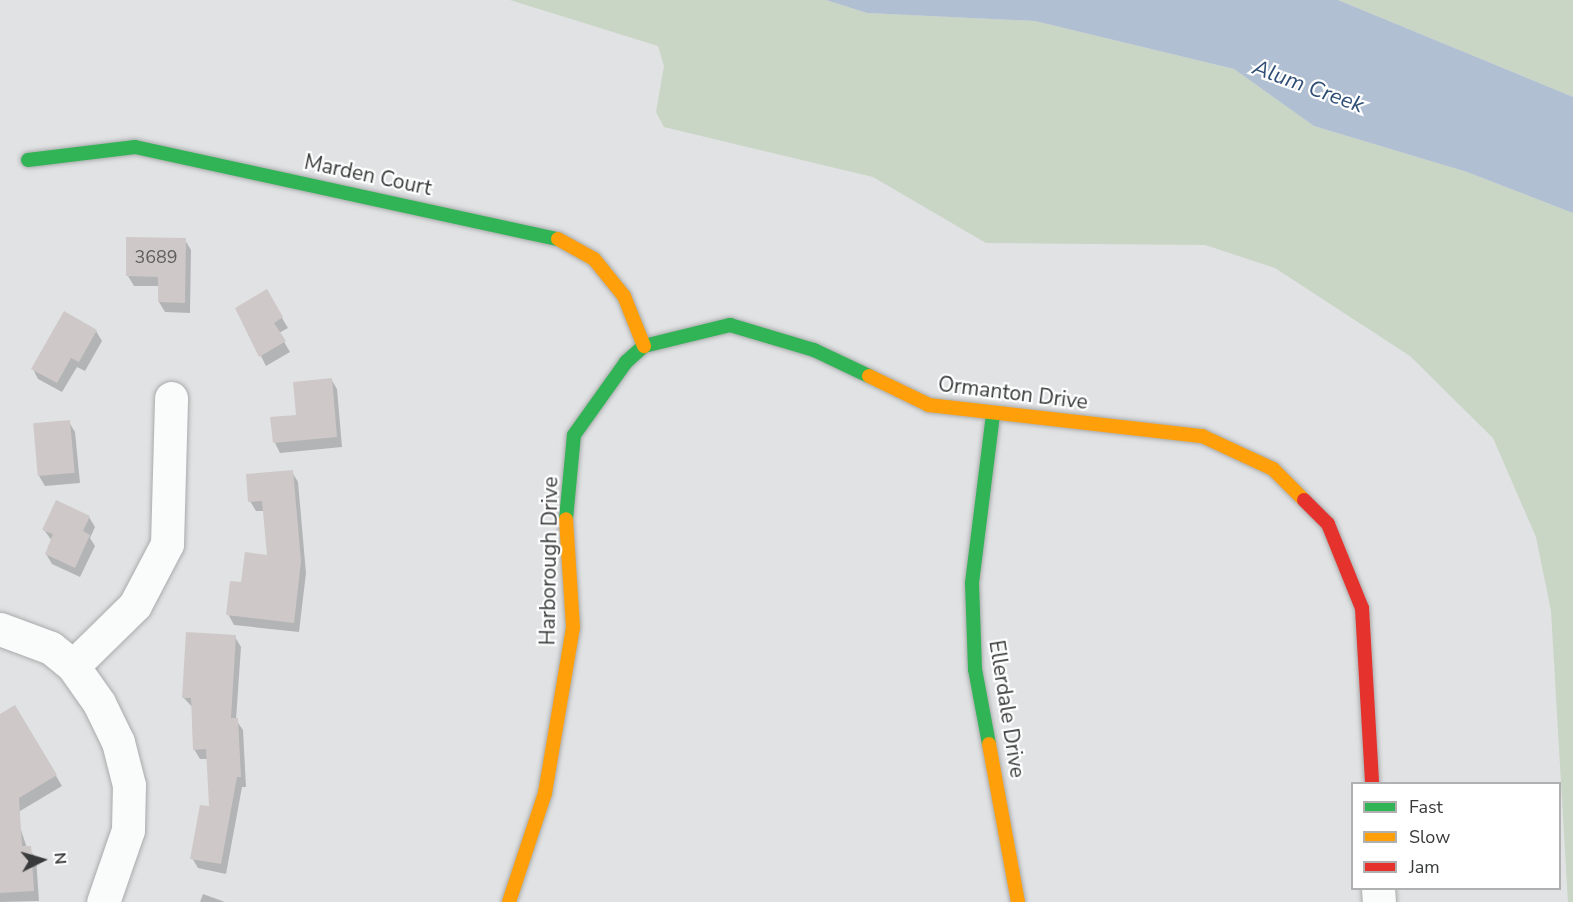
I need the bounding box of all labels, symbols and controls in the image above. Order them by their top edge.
water label: Alum Creek [1249,55,1367,119]
street label: Marden Court [302,149,434,201]
house number: 3689 [134,246,178,268]
street label: Ormanton Drive [937,371,1089,415]
street label: Harborough Drive [535,476,563,646]
street label: Ellerdale Drive [984,638,1030,780]
legend [1351,782,1561,890]
text: Fast [1409,795,1443,819]
text: Slow [1409,825,1450,849]
north arrow [12,830,72,890]
text: N [48,852,71,865]
text: Jam [1409,855,1440,879]

